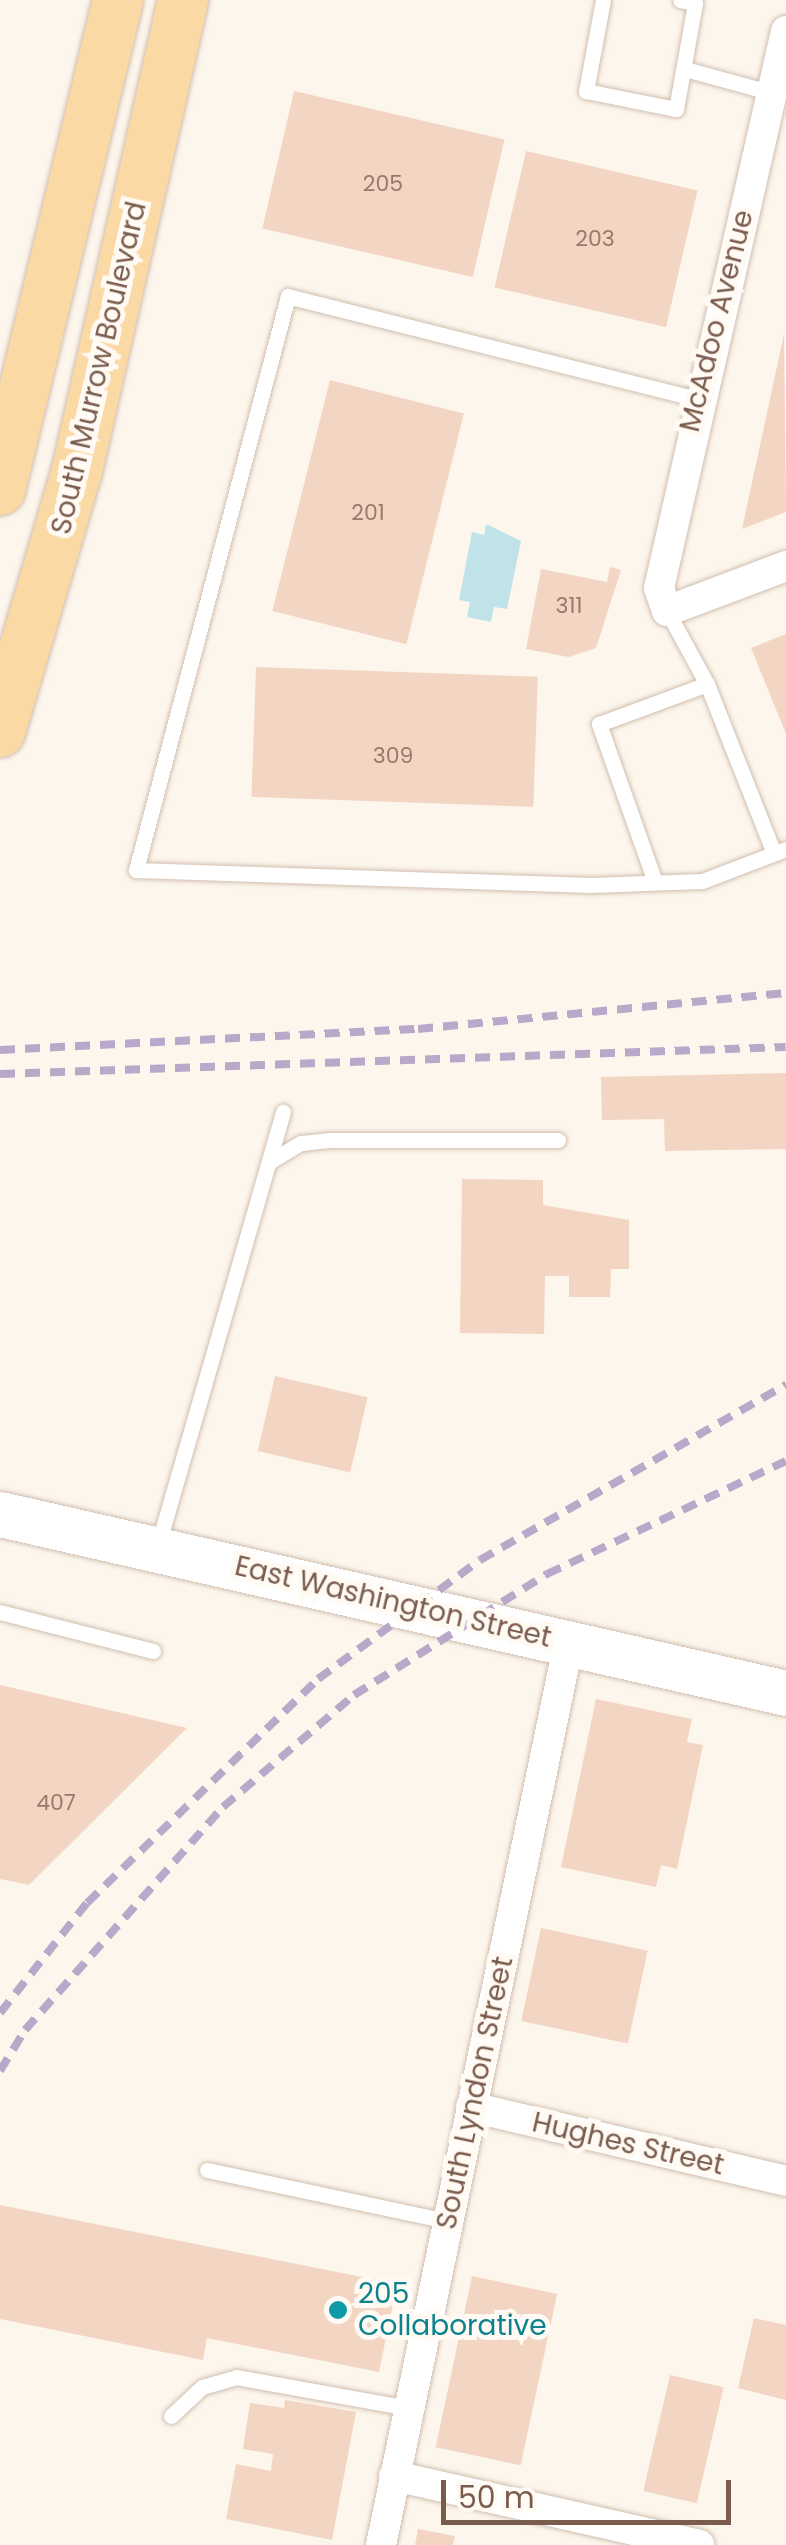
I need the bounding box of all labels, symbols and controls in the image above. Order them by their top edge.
house number: 205 [363,171,403,197]
street label: South Murrow Boulevard [44,198,154,538]
street label: McAdoo Avenue [673,207,761,435]
house number: 203 [575,226,615,252]
house number: 201 [351,500,385,526]
house number: 311 [555,593,583,619]
house number: 309 [373,743,413,769]
street label: East Washington Street [232,1549,554,1655]
house number: 407 [36,1790,76,1816]
street label: South Lyndon Street [430,1954,520,2232]
street label: Hughes Street [529,2106,727,2182]
place label: 205 Collaborative [358,2277,547,2343]
marker: 205 Collaborative [327,2299,349,2321]
scale bar [446,2460,736,2522]
text: 50 m [458,2476,535,2519]

